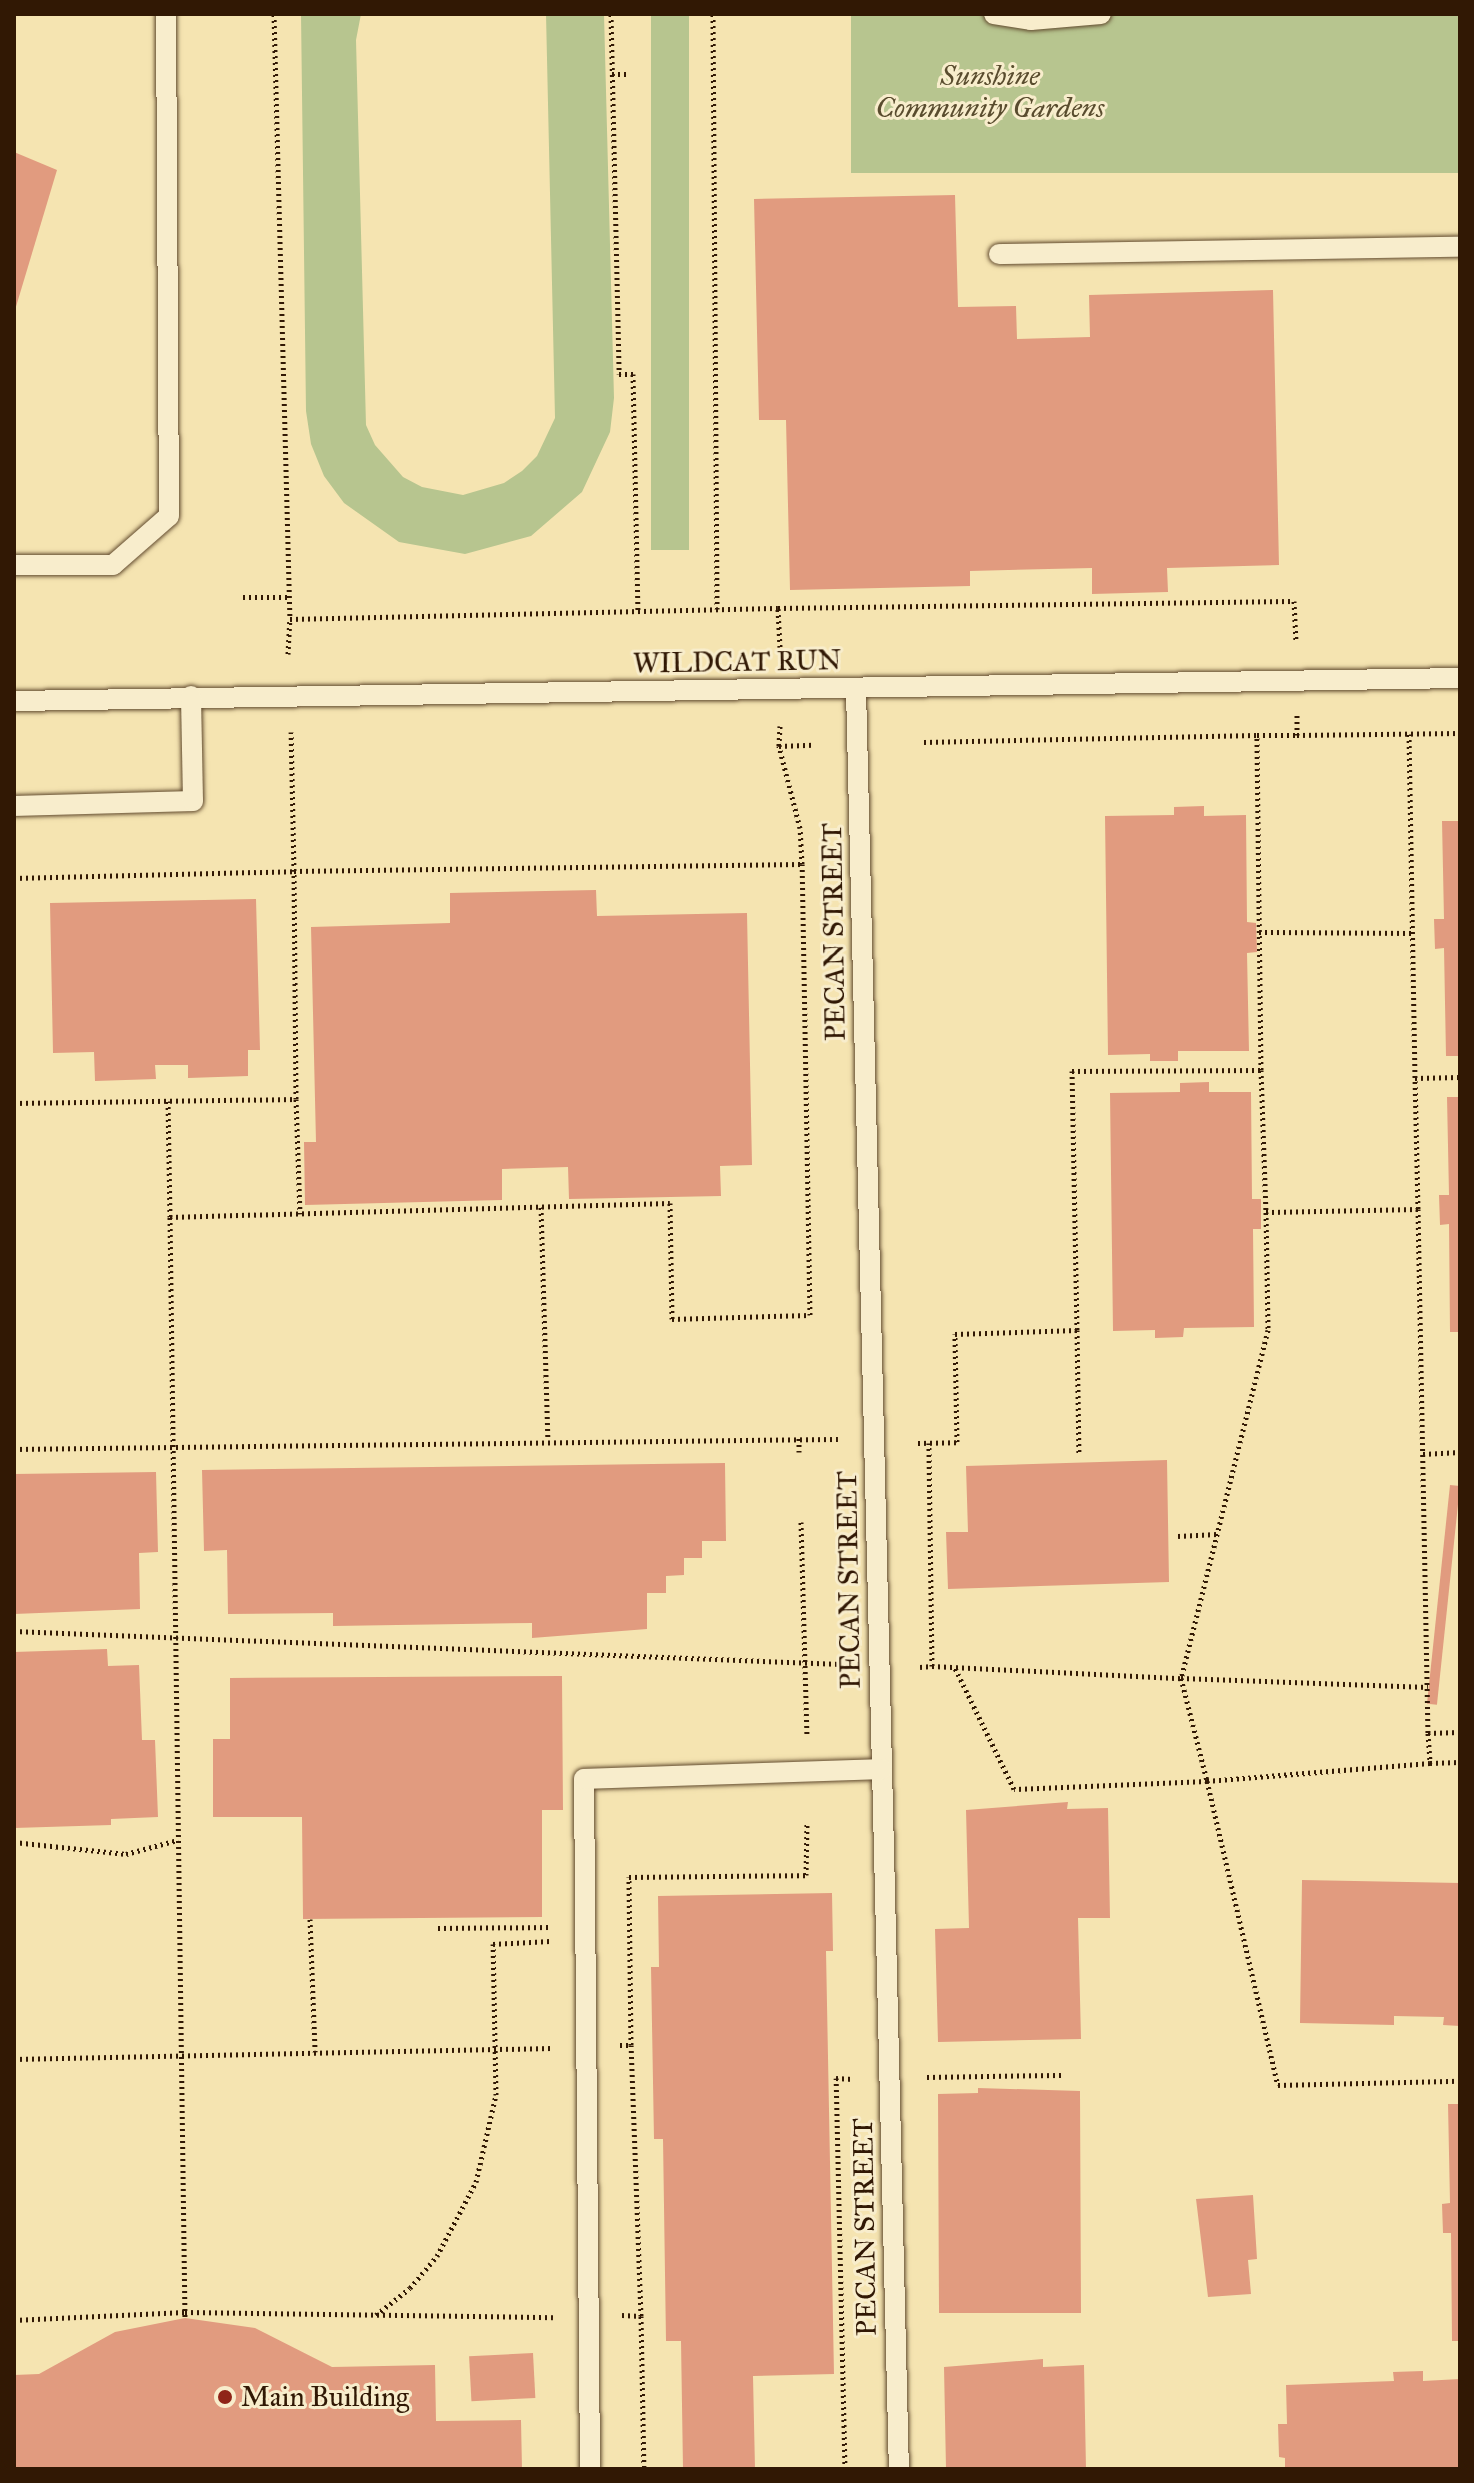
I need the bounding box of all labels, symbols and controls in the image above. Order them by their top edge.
park label: Sunshine Community Gardens [876,59,1104,125]
street label: WILDCAT RUN [633,643,841,681]
street label: PECAN STREET [815,823,853,1041]
street label: PECAN STREET [830,1471,868,1689]
street label: PECAN STREET [846,2118,884,2336]
place label: Main Building [241,2380,409,2414]
marker: Main Building [216,2388,234,2406]

